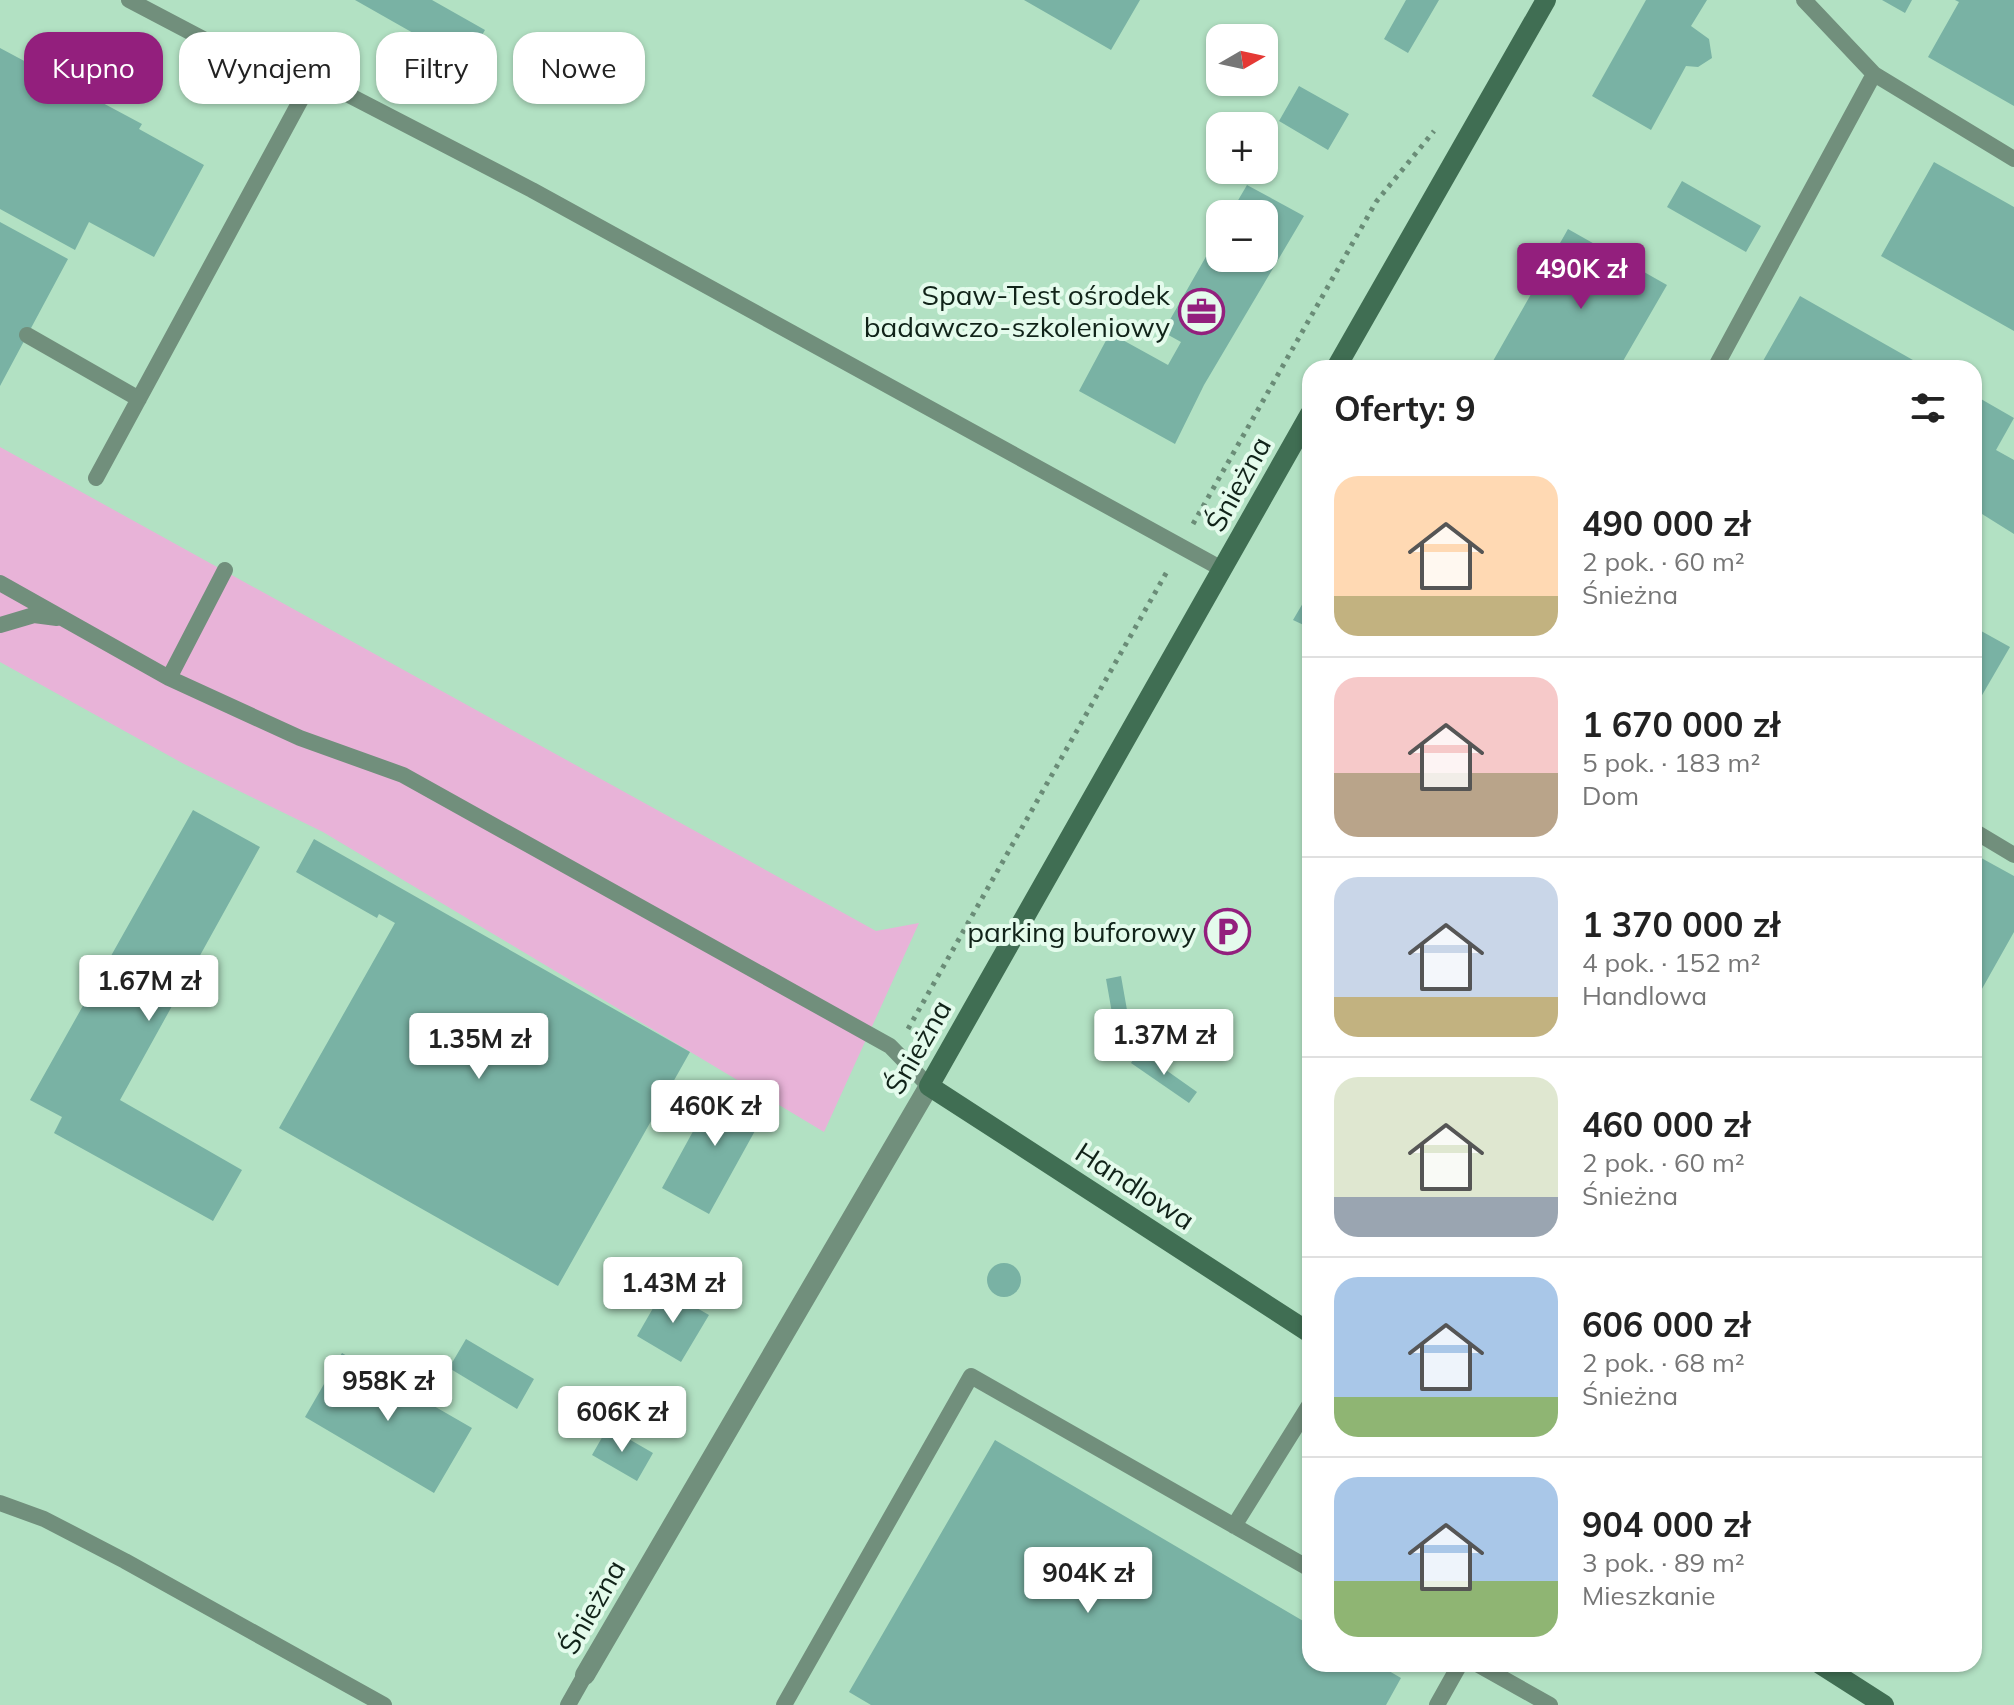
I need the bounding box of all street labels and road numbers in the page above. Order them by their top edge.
street label: Śnieżna [1197,430,1278,537]
street label: Śnieżna [877,993,959,1100]
street label: Handlowa [1069,1134,1201,1237]
street label: Śnieżna [551,1553,633,1660]

